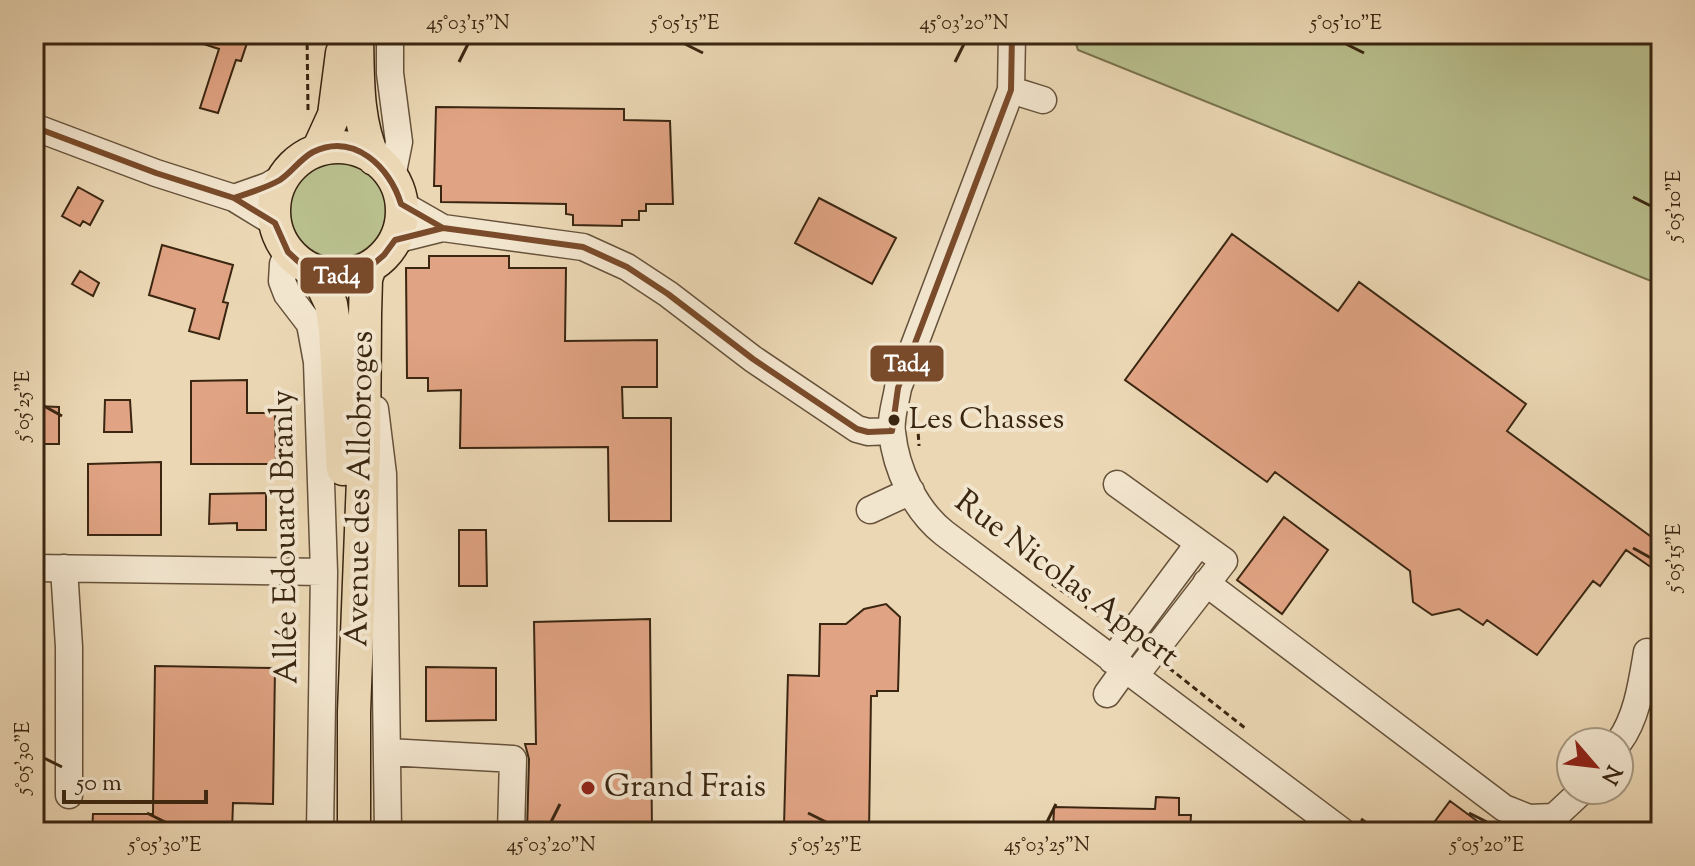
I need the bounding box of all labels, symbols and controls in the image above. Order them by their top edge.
text: 45°03'15"N [426,10,510,39]
text: 5°05'15"E [650,10,719,39]
text: 45°03'20"N [919,10,1009,39]
text: 5°05'10"E [1309,10,1382,39]
text: 5°05'10"E [1661,170,1690,243]
line badge: Tad4 [299,256,375,295]
text: Tad4 [314,262,360,294]
street label: Avenue des Allobroges [335,330,387,648]
line badge: Tad4 [869,344,945,383]
text: Tad4 [884,350,930,382]
text: 5°05'25"E [10,371,39,443]
street label: Allée Edouard Branly [260,389,312,685]
place label: Les Chasses [909,399,1064,442]
marker: Les Chasses [886,412,902,428]
street label: Rue Nicolas Appert [944,480,1188,680]
text: 5°05'15"E [1661,524,1690,593]
text: 5°05'30"E [10,722,39,795]
north arrow [1555,726,1635,806]
scale bar [64,754,206,804]
text: N [1592,759,1628,790]
place label: Grand Frais [604,765,766,811]
text: 50 m [74,767,122,801]
marker: Grand Frais [579,779,597,797]
text: 5°05'30"E [128,832,201,861]
text: 45°03'20"N [506,832,596,861]
text: 5°05'25"E [790,832,862,861]
text: 45°03'25"N [1004,832,1090,861]
text: 5°05'20"E [1449,832,1524,861]

